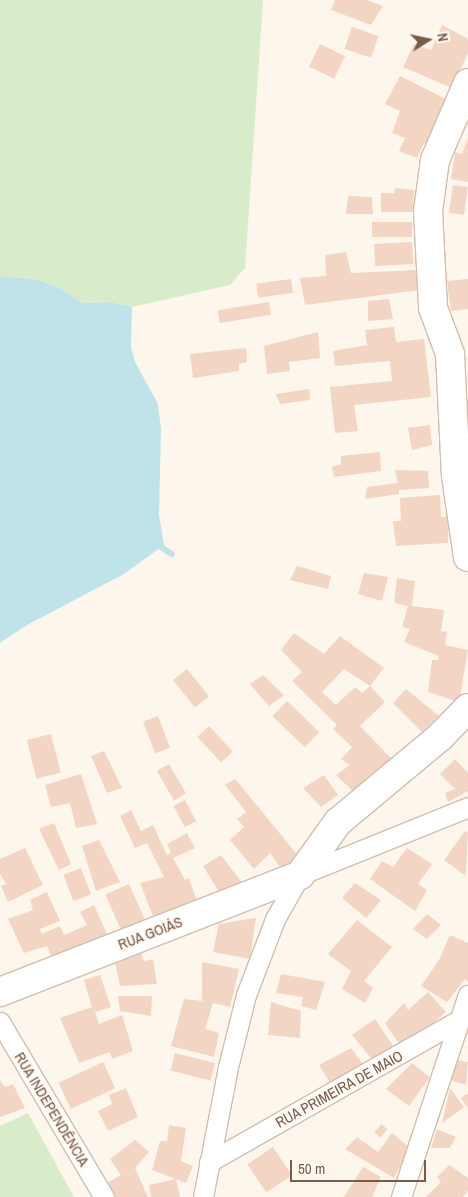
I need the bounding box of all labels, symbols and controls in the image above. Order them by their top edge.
north arrow [403,15,453,65]
text: N [433,32,452,43]
street label: RUA GOIÁS [115,912,185,954]
street label: RUA PRIMEIRA DE MAIO [272,1046,406,1132]
street label: RUA INDEPENDÊNCIA [11,1048,93,1170]
scale bar [293,1150,429,1182]
text: 50 m [298,1158,325,1179]

